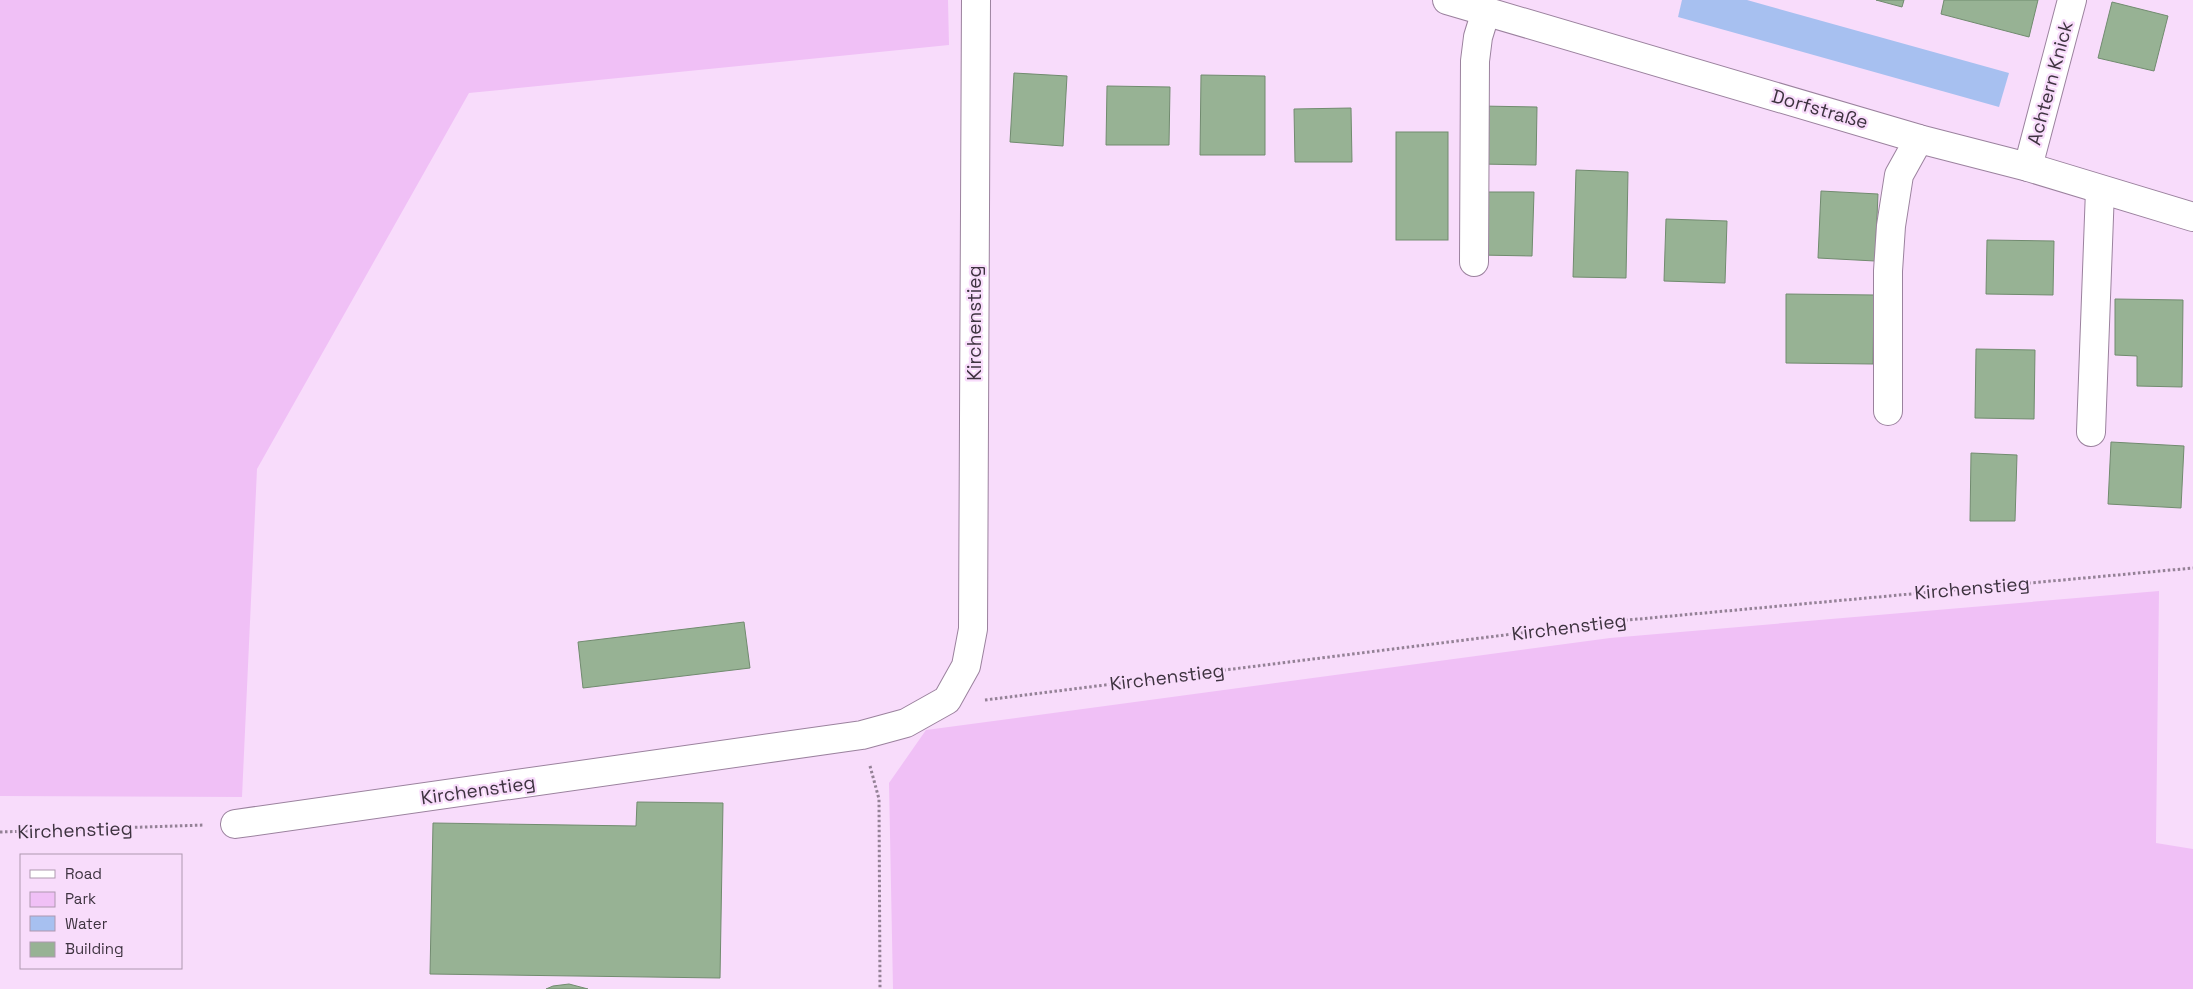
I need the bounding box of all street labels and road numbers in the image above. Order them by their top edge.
street label: Achtern Knick [2021,18,2079,148]
street label: Dorfstraße [1769,83,1871,135]
street label: Kirchenstieg [962,265,987,381]
street label: Kirchenstieg [1913,571,2031,605]
street label: Kirchenstieg [1510,608,1628,646]
street label: Kirchenstieg [1108,658,1226,696]
street label: Kirchenstieg [419,770,537,810]
street label: Kirchenstieg [17,815,133,845]

